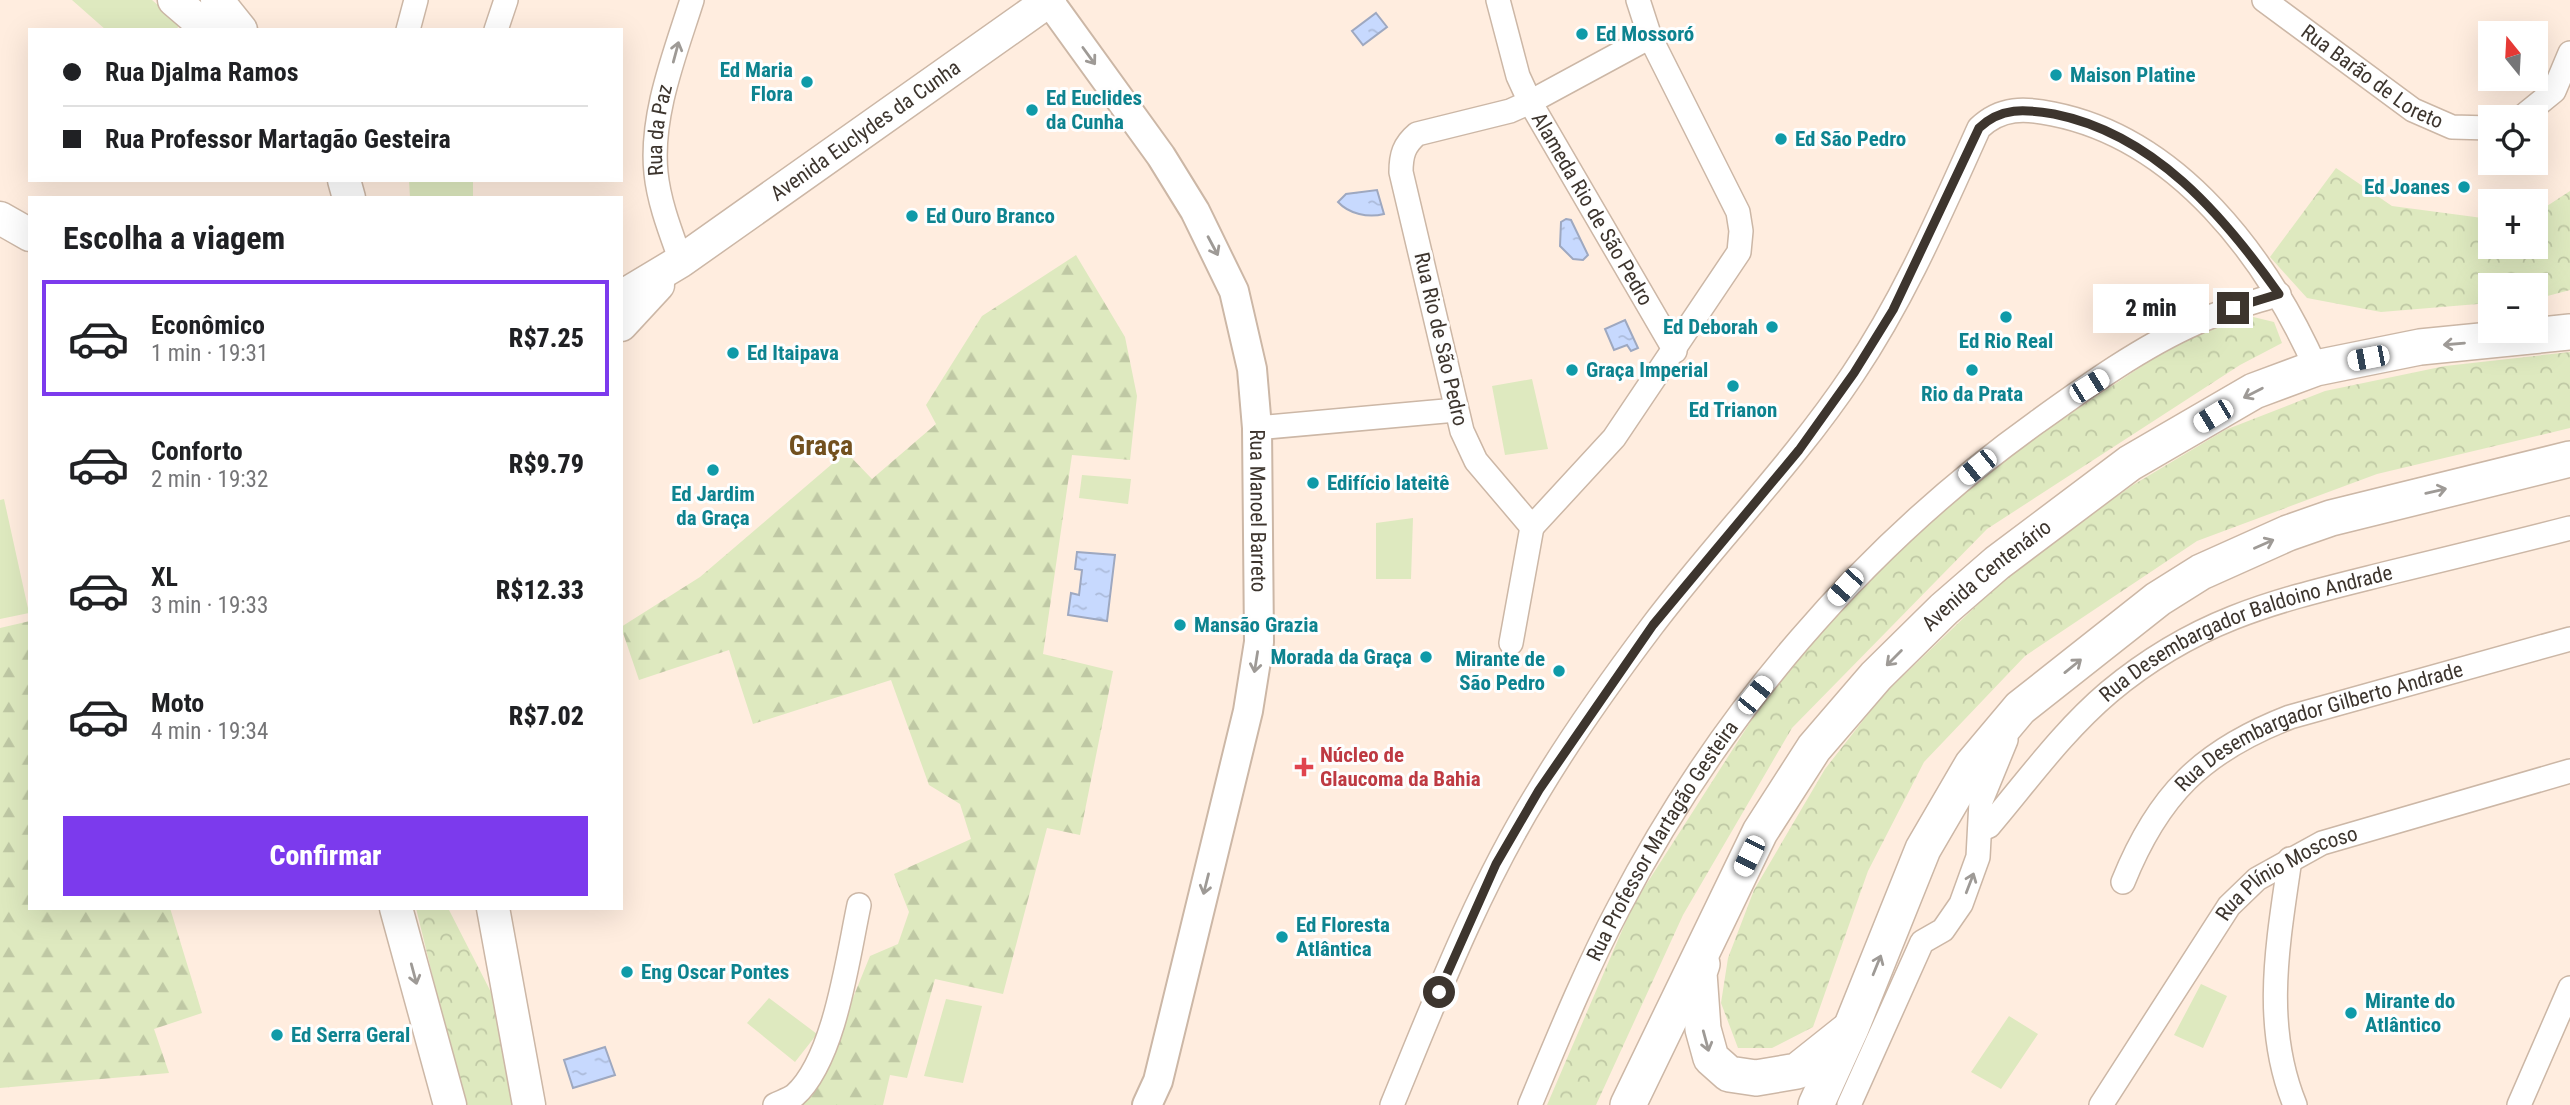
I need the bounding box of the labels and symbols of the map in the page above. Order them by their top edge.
street label: Rua Barão de Loreto [2297,20,2447,134]
north arrow [2478,21,2548,91]
place label: Ed Mossoró [1596,22,1694,46]
marker: Ed Mossoró [1574,26,1590,42]
one-way arrow [671,41,684,63]
one-way arrow [1082,46,1096,65]
street label: Avenida Euclydes da Cunha [766,55,965,206]
place label: Ed Maria Flora [720,58,793,106]
place label: Maison Platine [2070,63,2196,87]
marker: Maison Platine [2048,67,2064,83]
marker: Ed Maria Flora [799,74,815,90]
street label: Rua da Paz [643,82,677,177]
place label: Ed Euclides da Cunha [1046,86,1142,134]
marker: Ed Euclides da Cunha [1024,102,1040,118]
street label: Alameda Rio de São Pedro [1527,108,1658,310]
place label: Ed São Pedro [1795,127,1906,151]
marker: Ed São Pedro [1773,131,1789,147]
place label: Ed Joanes [2364,175,2450,199]
marker: Ed Joanes [2456,179,2472,195]
place label: Ed Ouro Branco [926,204,1055,228]
marker: Ed Ouro Branco [904,208,920,224]
one-way arrow [1207,235,1221,256]
street label: Rua Rio de São Pedro [1409,250,1473,428]
callout: 2 min [2093,284,2208,332]
route end [2217,292,2249,324]
marker: Ed Rio Real [1998,309,2014,325]
place label: Ed Deborah [1663,315,1758,339]
marker: Ed Deborah [1764,319,1780,335]
place label: Ed Rio Real [1959,329,2053,353]
one-way arrow [2443,338,2465,351]
place label: Ed Itaipava [747,341,839,365]
car [2346,344,2391,372]
marker: Ed Itaipava [725,345,741,361]
place label: Graça Imperial [1586,358,1708,382]
marker: Graça Imperial [1564,362,1580,378]
marker: Rio da Prata [1964,362,1980,378]
car [2066,366,2113,406]
marker: Ed Trianon [1725,378,1741,394]
place label: Rio da Prata [1921,382,2023,406]
one-way arrow [2243,387,2264,401]
car [2190,396,2237,436]
place label: Ed Trianon [1689,398,1777,422]
district label: Graça [789,429,853,462]
street label: Rua Manoel Barreto [1245,429,1271,592]
car [1955,446,2000,488]
marker: Ed Jardim da Graça [705,462,721,478]
place label: Edifício Iateitê [1327,471,1449,495]
marker: Edifício Iateitê [1305,475,1321,491]
place label: Ed Jardim da Graça [671,482,755,530]
one-way arrow [2424,484,2447,498]
street label: Avenida Centenário [1917,515,2056,636]
one-way arrow [2253,537,2274,550]
street label: Rua Desembargador Baldoino Andrade [2095,560,2395,707]
car [1824,564,1867,610]
place label: Mansão Grazia [1194,613,1318,637]
marker: Mansão Grazia [1172,617,1188,633]
place label: Morada da Graça [1270,645,1412,669]
place label: Mirante de São Pedro [1455,647,1545,695]
marker: Morada da Graça [1418,649,1434,665]
one-way arrow [1249,650,1262,673]
one-way arrow [1886,650,1903,667]
street label: Rua Desembargador Gilberto Andrade [2170,657,2466,796]
one-way arrow [2064,658,2082,674]
marker: Mirante de São Pedro [1551,663,1567,679]
car [1734,672,1777,718]
street label: Rua Professor Martagão Gesteira [1582,716,1743,965]
place label: Núcleo de Glaucoma da Bahia [1320,743,1481,791]
marker: Núcleo de Glaucoma da Bahia [1294,757,1314,777]
street label: Rua Plínio Moscoso [2211,821,2360,925]
car [1731,833,1768,879]
one-way arrow [1199,872,1212,895]
one-way arrow [1964,873,1977,894]
place label: Ed Floresta Atlântica [1296,913,1390,961]
marker: Ed Floresta Atlântica [1274,929,1290,945]
one-way arrow [1871,955,1884,976]
place label: Eng Oscar Pontes [641,960,789,984]
one-way arrow [408,962,421,985]
marker: Eng Oscar Pontes [619,964,635,980]
route start [1423,976,1455,1008]
place label: Mirante do Atlântico [2365,989,2455,1037]
marker: Mirante do Atlântico [2343,1005,2359,1021]
place label: Ed Serra Geral [291,1023,410,1047]
marker: Ed Serra Geral [269,1027,285,1043]
one-way arrow [1700,1029,1713,1052]

